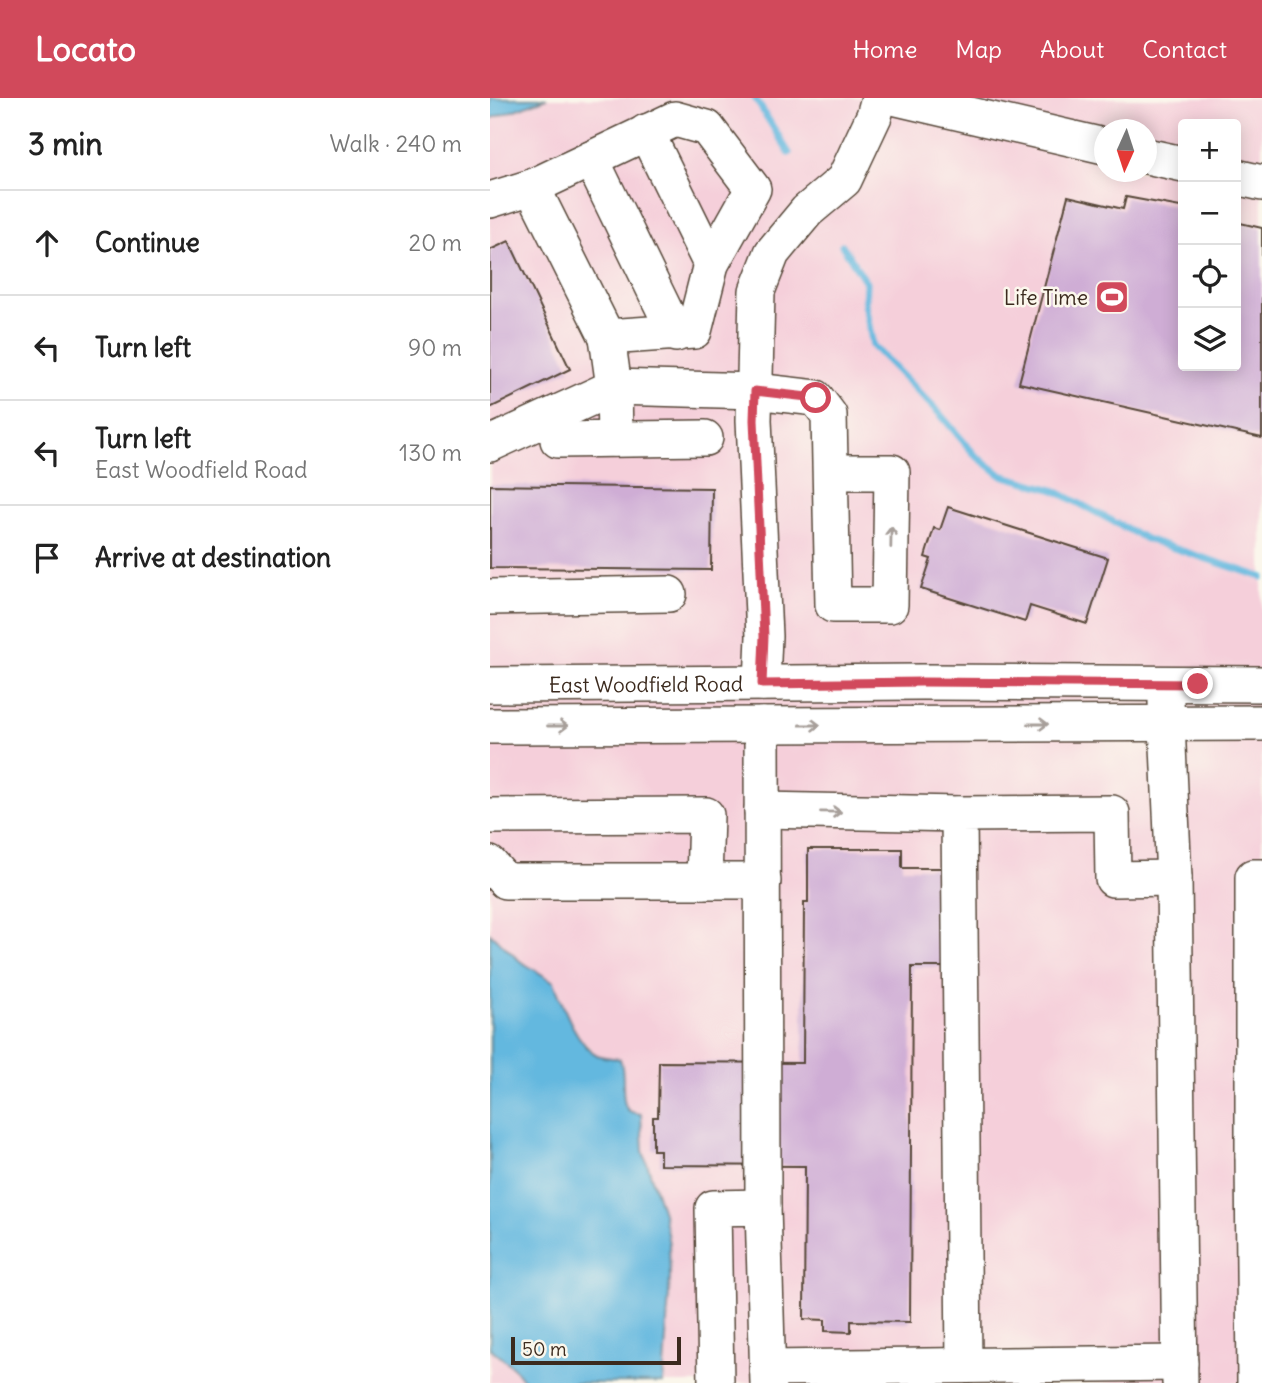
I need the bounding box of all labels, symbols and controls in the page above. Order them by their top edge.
text: Locato [35,28,136,70]
text: Home [853,34,917,64]
text: Map [955,34,1002,64]
text: About [1040,34,1104,64]
text: Contact [1142,34,1227,64]
north arrow [1094,119,1157,182]
map controls [1178,119,1241,371]
button: + [1178,119,1241,182]
text: 3 min [28,125,103,163]
text: Walk · 240 m [329,129,462,158]
button: − [1178,182,1241,245]
icon: ahead [28,224,66,262]
text: Continue [95,226,200,259]
text: 20 m [409,228,462,257]
button: locate [1178,245,1241,308]
sports icon: Life Time [1093,278,1131,316]
place label: Life Time [1004,284,1088,311]
button: layers [1178,308,1241,371]
icon: left [28,329,66,367]
text: Turn left [95,331,191,364]
text: 90 m [408,333,462,362]
route start [800,382,831,413]
text: Turn left [95,422,191,455]
icon: left [28,434,66,472]
text: 130 m [399,438,462,467]
text: East Woodfield Road [95,455,308,484]
one-way arrow [884,526,898,549]
icon: arrive [28,539,66,577]
text: Arrive at destination [95,541,331,574]
route end [1182,668,1213,699]
street label: East Woodfield Road [549,670,743,698]
one-way arrow [1026,717,1049,731]
one-way arrow [798,718,821,732]
one-way arrow [546,719,569,733]
one-way arrow [819,805,842,818]
scale bar [511,1334,681,1366]
text: 50 m [522,1337,567,1361]

